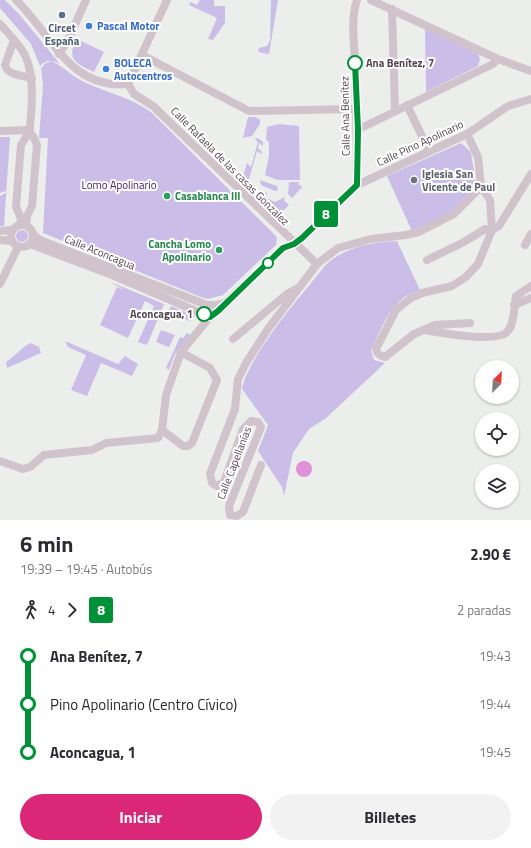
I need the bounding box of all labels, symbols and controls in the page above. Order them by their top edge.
marker: Circet España [57,10,67,20]
place label: Pascal Motor [97,18,159,34]
place label: Circet España [45,20,80,49]
marker: Pascal Motor [84,21,94,31]
place label: BOLECA Autocentros [114,55,172,84]
marker: Ana Benítez, 7 [347,55,363,71]
place label: Ana Benítez, 7 [366,55,434,71]
marker: BOLECA Autocentros [101,64,111,74]
street label: Calle Ana Benítez [336,76,354,156]
street label: Calle Rafaela de las casas Gonzalez [167,103,293,229]
street label: Calle Pino Apolinario [374,116,466,170]
place label: Iglesia San Vicente de Paul [422,166,495,195]
marker: Iglesia San Vicente de Paul [409,175,419,185]
park label: Lomo Apolinario [82,177,157,193]
place label: Casablanca III [175,188,240,204]
marker: Casablanca III [162,191,172,201]
line badge: 8 [313,201,339,227]
text: 8 [322,203,330,224]
street label: Calle Aconcagua [62,231,138,274]
place label: Cancha Lomo Apolinario [148,236,211,265]
marker: Cancha Lomo Apolinario [214,245,224,255]
unlabelled marker [262,257,274,269]
place label: Aconcagua, 1 [130,306,193,322]
marker: Aconcagua, 1 [196,306,212,322]
north arrow [475,360,519,404]
map controls [475,360,519,508]
button: locate [475,412,519,456]
street label: Calle Capellanías [213,424,255,502]
button: layers [475,464,519,508]
text: 6 min [20,527,73,561]
text: 2.90 € [470,543,511,566]
text: 19:39 – 19:45 · Autobús [20,559,152,579]
icon: walk [20,599,42,621]
icon: forward [61,599,83,621]
text: 8 [97,599,105,620]
text: 4 [48,600,55,620]
text: 2 paradas [457,600,511,620]
text: Ana Benítez, 7 [50,645,143,668]
text: 19:43 [479,646,511,666]
text: Pino Apolinario (Centro Cívico) [50,693,237,716]
text: 19:44 [479,694,511,714]
text: Aconcagua, 1 [50,741,136,764]
text: 19:45 [479,742,511,762]
button: Iniciar [20,794,262,840]
button: Billetes [270,794,511,840]

